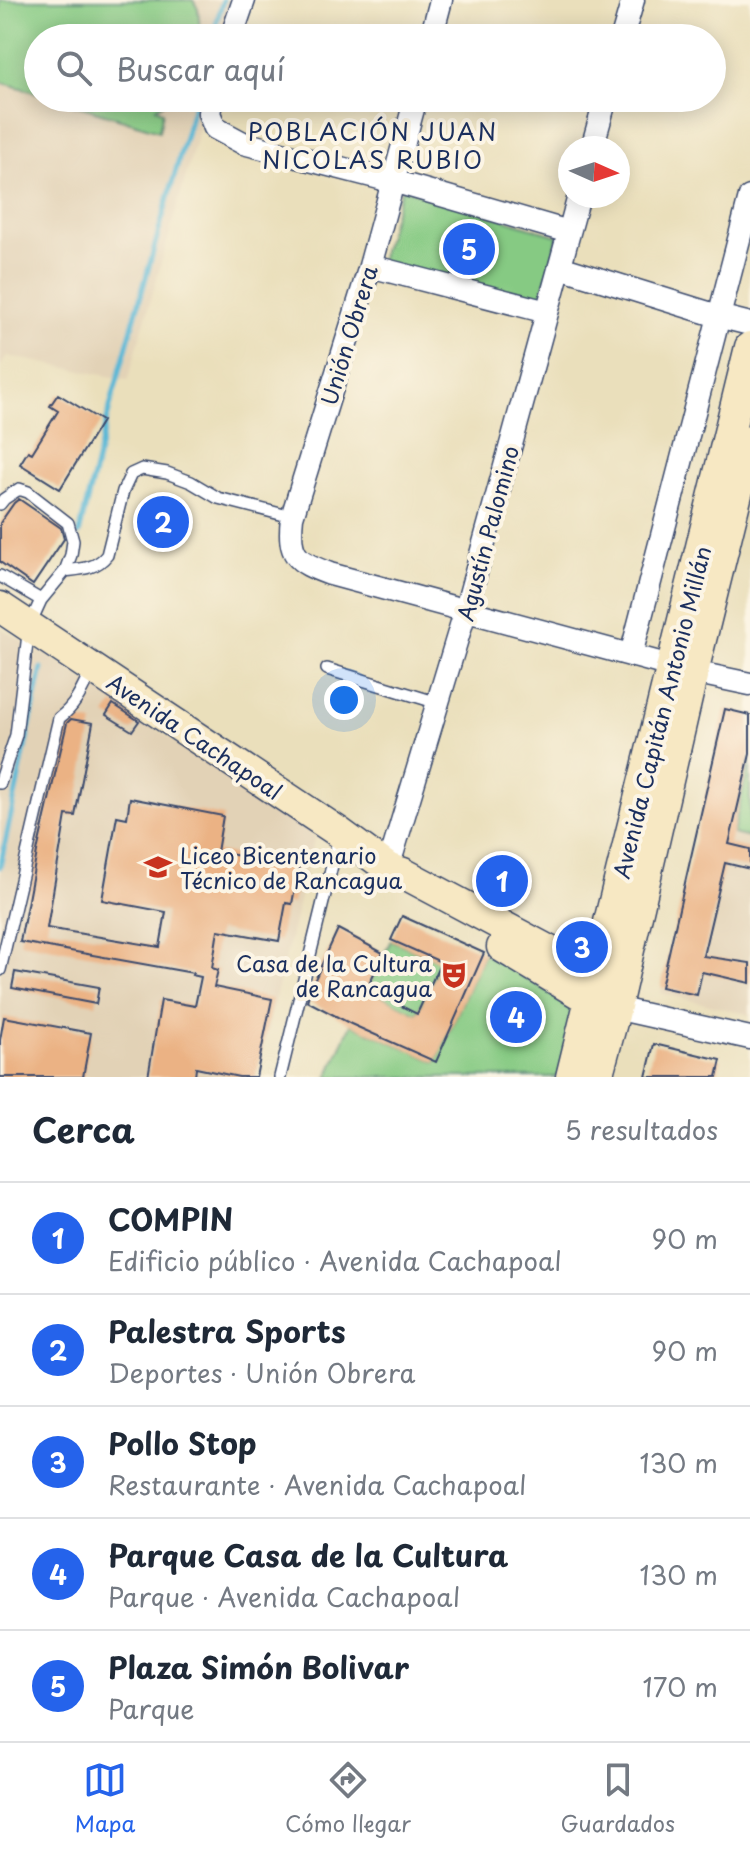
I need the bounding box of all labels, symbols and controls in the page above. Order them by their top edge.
search box [24,24,726,112]
icon: search [52,46,96,90]
text: Buscar aquí [116,46,285,91]
district label: POBLACIÓN JUAN NICOLAS RUBIO [248,113,498,177]
north arrow [558,136,630,208]
pin: 5 [443,219,495,279]
street label: Unión Obrera [311,261,385,409]
street label: Agustín Palomino [448,442,526,624]
pin: 2 [137,492,189,552]
street label: Avenida Capitán Antonio Millán [604,542,718,882]
street label: Avenida Cachapoal [101,665,289,807]
your location [324,680,364,720]
place label: Liceo Bicentenario Técnico de Rancagua [180,838,402,896]
pin: 1 [476,851,528,911]
school or university icon: Liceo Bicentenario Técnico de Rancagua [143,852,173,882]
pin: 3 [556,917,608,977]
place label: Casa de la Cultura de Rancagua [236,946,433,1004]
theatre icon: Casa de la Cultura de Rancagua [439,960,469,990]
pin: 4 [490,987,542,1047]
text: Cerca [32,1103,135,1155]
text: 5 resultados [565,1110,718,1149]
text: COMPIN [108,1196,233,1241]
text: 1 [52,1219,64,1258]
text: 90 m [651,1219,718,1258]
text: Edificio público · Avenida Cachapoal [108,1241,562,1280]
text: Palestra Sports [108,1308,346,1353]
text: 2 [49,1331,67,1370]
text: 90 m [651,1331,718,1370]
text: Deportes · Unión Obrera [108,1353,416,1392]
text: Pollo Stop [108,1420,257,1465]
text: 3 [49,1443,67,1482]
text: 130 m [639,1443,718,1482]
text: Restaurante · Avenida Cachapoal [108,1465,527,1504]
text: Parque Casa de la Cultura [108,1532,508,1577]
text: 4 [49,1555,67,1594]
text: 130 m [639,1555,718,1594]
text: Parque · Avenida Cachapoal [108,1577,460,1616]
text: Plaza Simón Bolivar [108,1644,409,1689]
text: 5 [50,1667,66,1706]
text: 170 m [643,1667,718,1706]
text: Parque [108,1689,195,1728]
tab: Mapa [75,1758,135,1839]
tab: Cómo llegar [285,1758,411,1839]
tab: Guardados [561,1758,675,1839]

